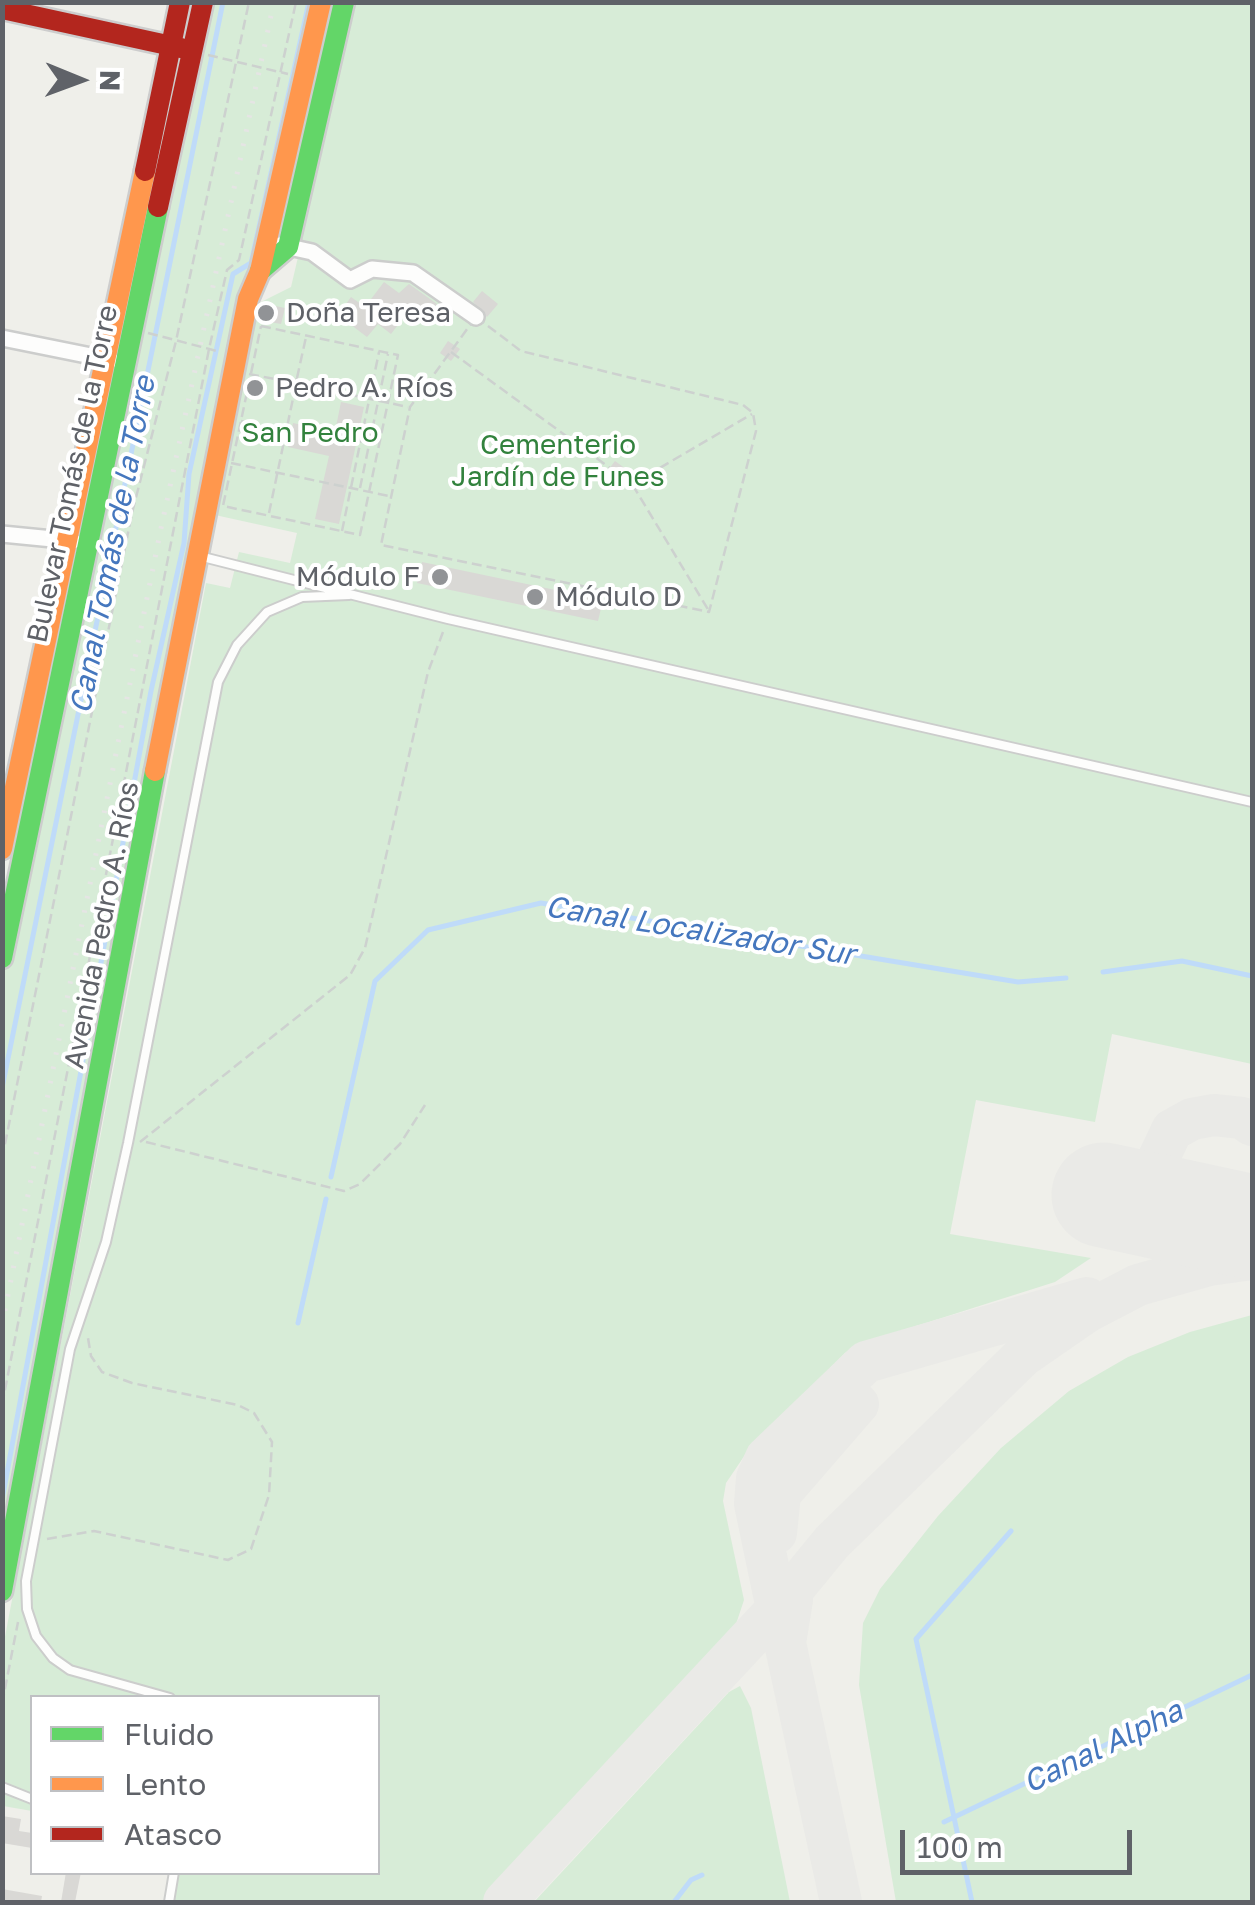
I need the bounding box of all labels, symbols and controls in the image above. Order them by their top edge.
north arrow [30,30,130,130]
text: N [94,70,127,91]
place label: Doña Teresa [286,296,451,330]
street label: Bulevar Tomás de la Torre [21,302,125,646]
marker: Doña Teresa [255,302,277,324]
place label: Pedro A. Ríos [275,371,454,405]
water label: Canal Tomás de la Torre [63,373,163,717]
marker: Pedro A. Ríos [244,377,266,399]
park label: San Pedro [242,416,378,450]
park label: Cementerio Jardín de Funes [451,428,665,494]
place label: Módulo F [296,560,420,594]
marker: Módulo F [429,566,451,588]
place label: Módulo D [555,580,682,614]
marker: Módulo D [524,586,546,608]
street label: Avenida Pedro A. Ríos [58,779,146,1071]
water label: Canal Localizador Sur [543,889,857,973]
water label: Canal Alpha [1017,1693,1189,1801]
legend [30,1695,380,1875]
text: Fluido [124,1716,214,1752]
text: Lento [124,1766,206,1802]
scale bar [905,1810,1138,1872]
text: Atasco [124,1816,222,1852]
text: 100 m [917,1829,1003,1865]

